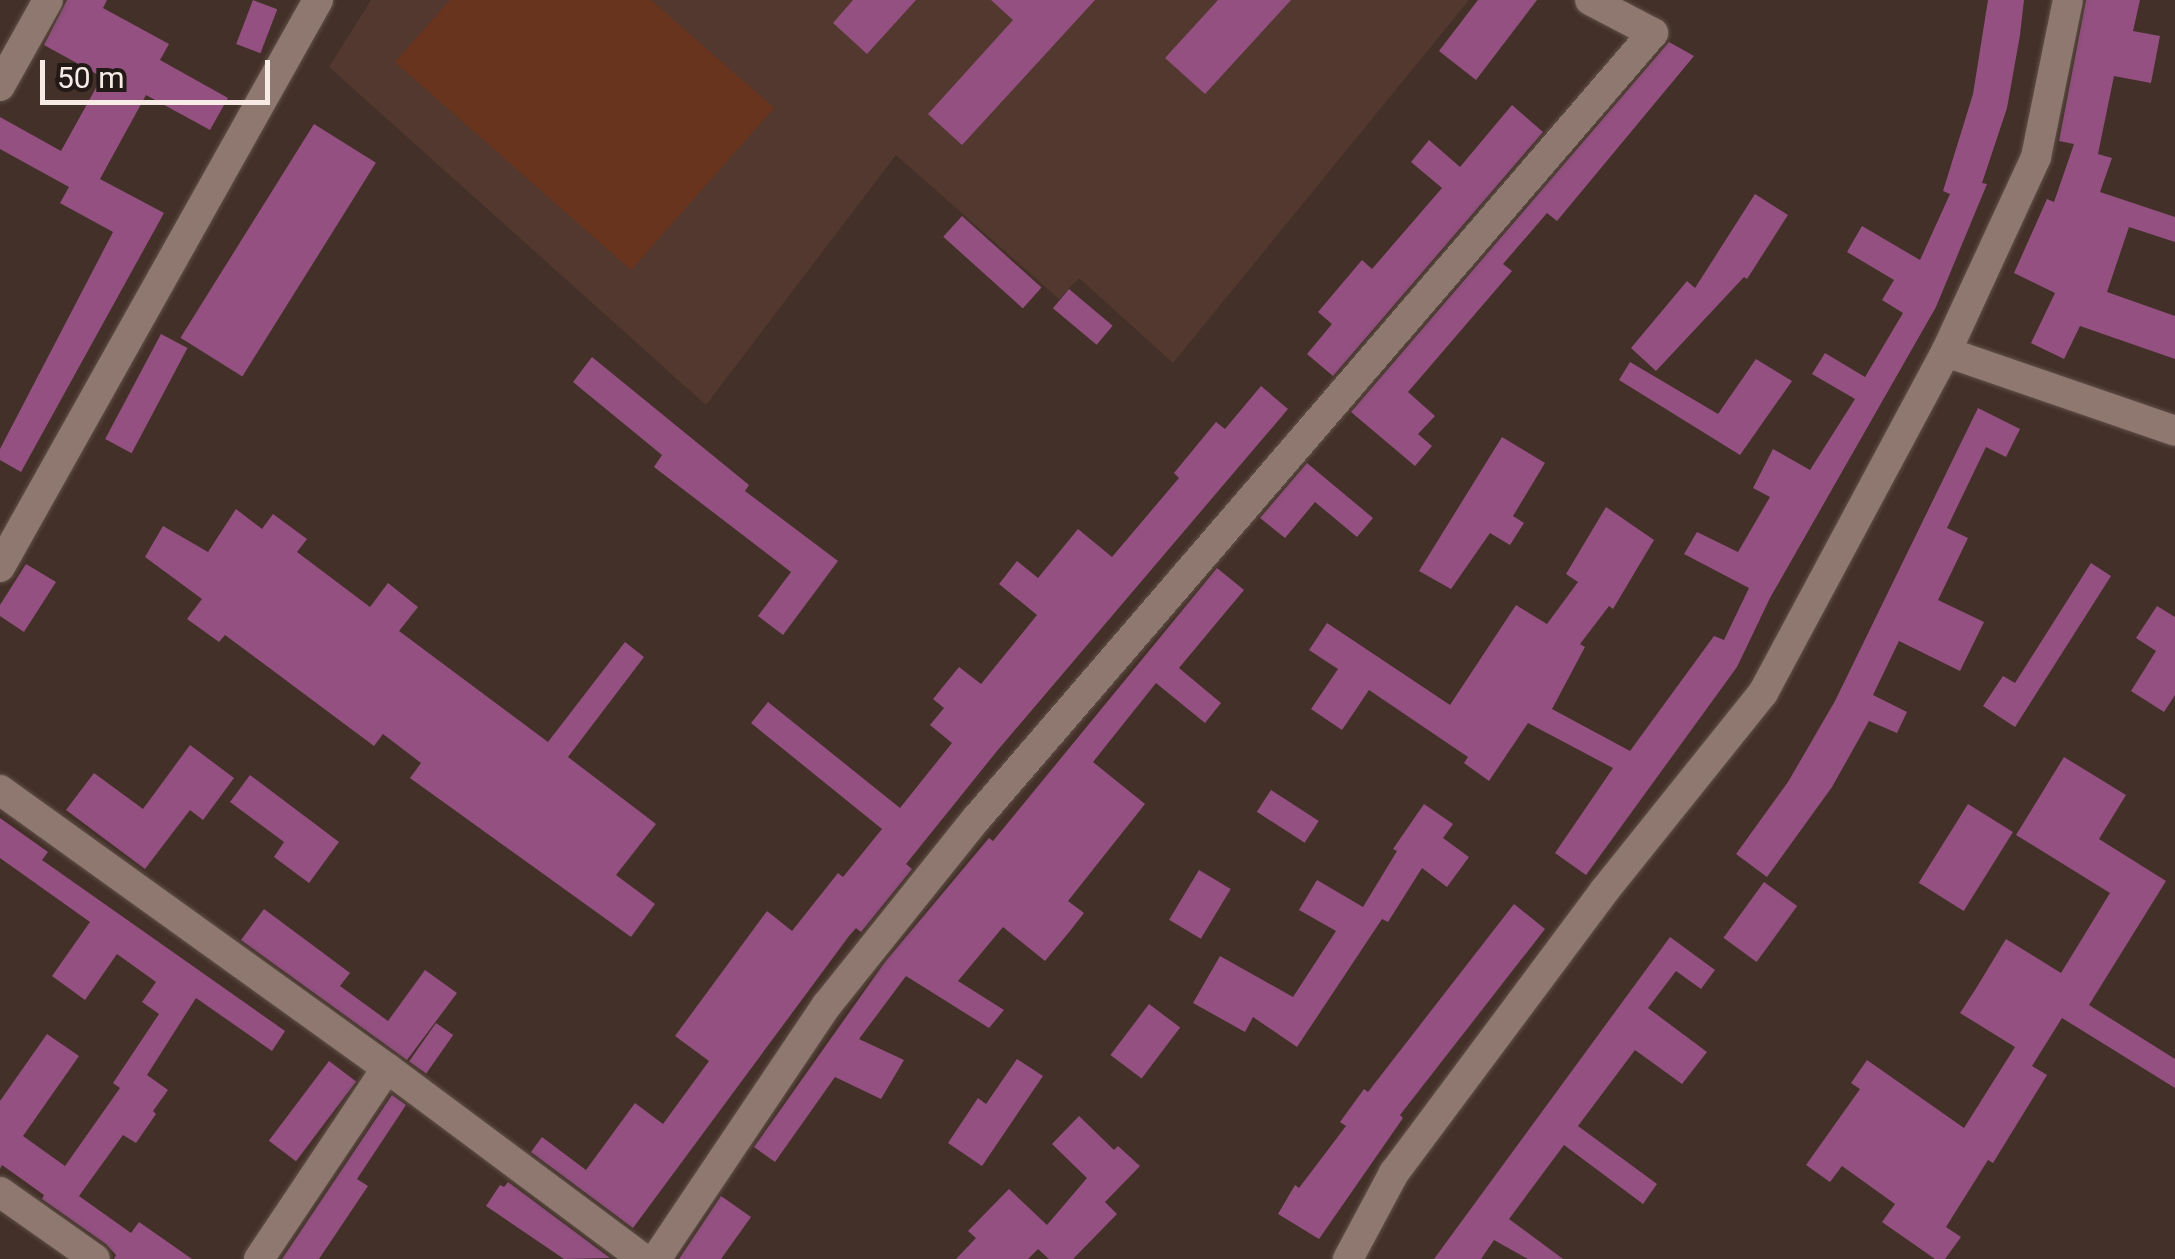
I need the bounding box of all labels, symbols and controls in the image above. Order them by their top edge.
scale bar [45,40,275,102]
text: 50 m [57,60,124,95]

